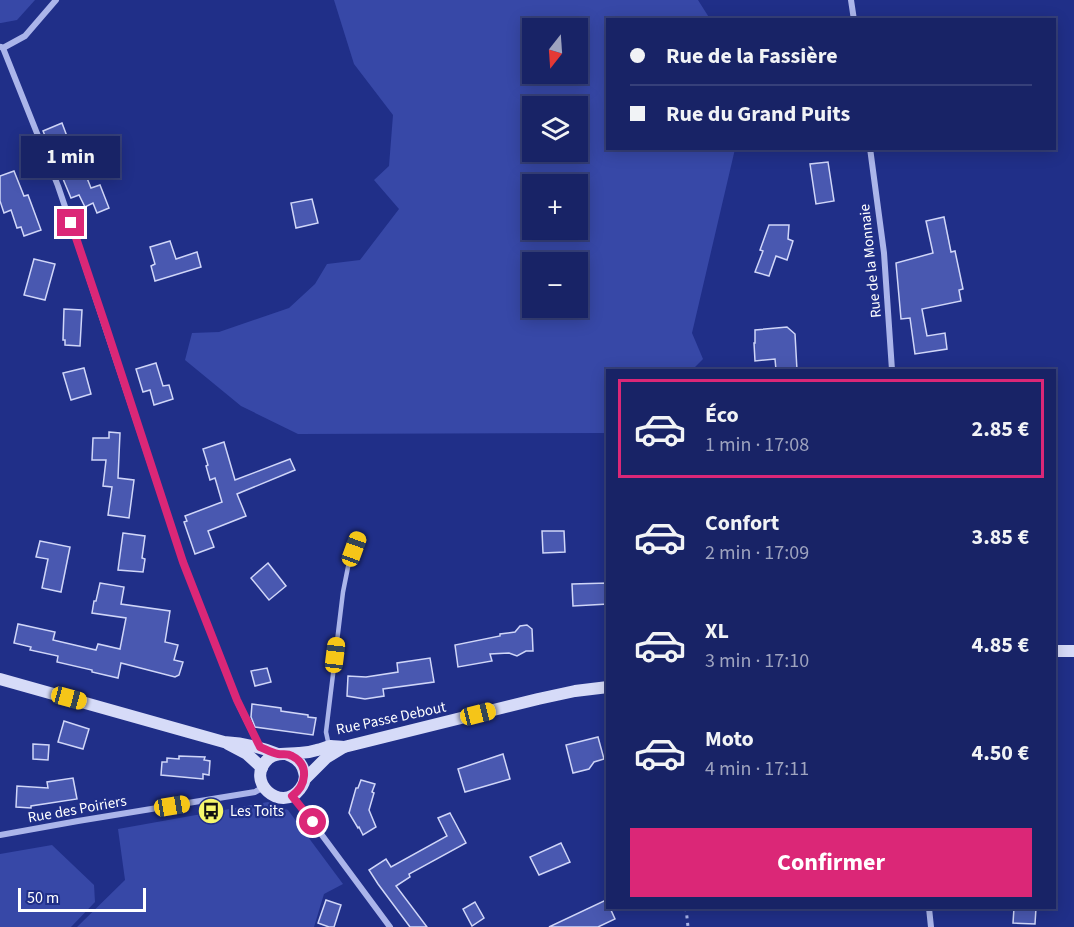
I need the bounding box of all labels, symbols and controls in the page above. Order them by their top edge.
north arrow [522,18,588,84]
map controls [522,18,588,318]
text: Rue de la Fassière [666,40,838,72]
button: layers [522,96,588,162]
text: Rue du Grand Puits [666,98,850,130]
callout: 1 min [22,136,121,178]
text: 1 min [46,143,95,171]
button: + [522,174,588,240]
street label: Rue de la Monnaie [854,203,887,319]
route end [57,209,84,236]
button: − [522,252,588,318]
text: Éco [705,399,739,431]
icon: car [633,402,687,456]
text: 2.85 € [972,413,1029,445]
text: 1 min · 17:08 [705,431,809,459]
text: Confort [705,507,779,539]
icon: car [633,510,687,564]
text: 3.85 € [972,521,1029,553]
car [339,529,369,569]
text: 2 min · 17:09 [705,539,809,567]
text: XL [705,615,729,647]
icon: car [633,618,687,672]
text: 4.85 € [972,629,1029,661]
car [324,636,346,674]
text: 3 min · 17:10 [705,647,809,675]
car [49,685,89,711]
street label: Rue Passe Debout [334,697,448,740]
car [458,701,498,727]
text: Moto [705,723,754,755]
icon: car [633,726,687,780]
text: 4.50 € [972,737,1029,769]
text: 4 min · 17:11 [705,755,809,783]
street label: Rue des Poiriers [26,790,128,829]
car [153,794,191,818]
bus stop icon: Les Toits [196,796,226,826]
place label: Les Toits [230,801,284,822]
route start [299,808,326,835]
button: Confirmer [630,828,1032,897]
scale bar [18,885,146,912]
text: 50 m [27,887,59,909]

